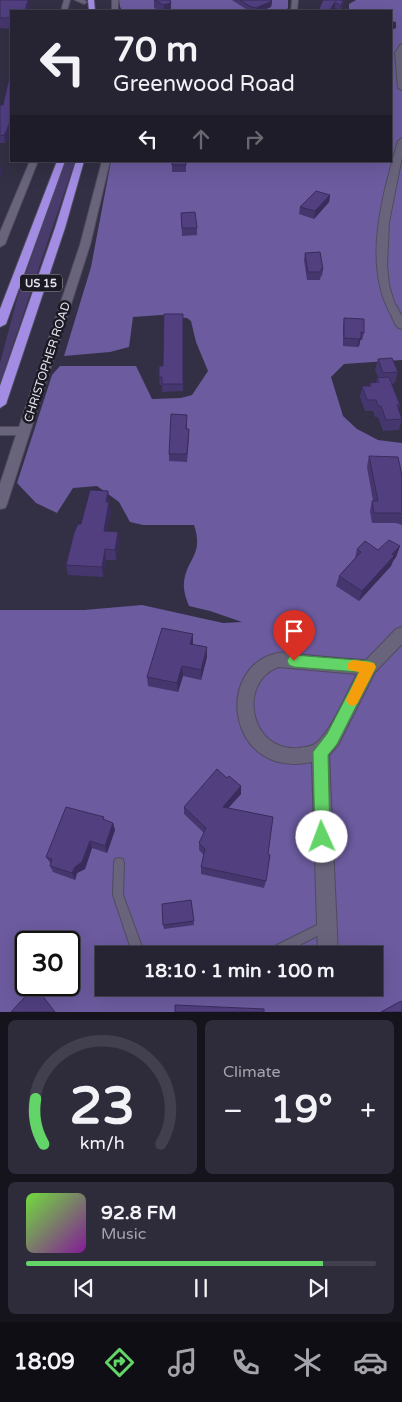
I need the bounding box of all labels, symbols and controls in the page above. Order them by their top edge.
text: 70 m [113,29,198,71]
icon: left [30,30,95,95]
text: Greenwood Road [113,71,295,97]
icon: left [134,125,162,153]
icon: ahead [187,125,215,153]
icon: right [240,125,268,153]
road number: US 15 [20,274,62,292]
street label: CHRISTOPHER ROAD [21,300,73,424]
pin [273,610,315,661]
icon: arrive [280,617,308,645]
position arrow [295,810,347,862]
speed limit sign: 30 [15,931,80,996]
text: 18:10 · 1 min · 100 m [143,960,335,982]
text: Climate [223,1062,281,1082]
text: 23 [70,1075,135,1138]
text: 19° [271,1087,333,1133]
text: − [223,1094,243,1128]
text: + [360,1094,376,1128]
text: km/h [80,1133,125,1154]
text: 92.8 FM [101,1202,177,1224]
text: Music [101,1224,146,1244]
icon: previous [70,1274,98,1302]
icon: pause [187,1274,215,1302]
icon: next [304,1274,332,1302]
icon: directions [102,1345,137,1380]
icon: music [165,1345,200,1380]
icon: phone [228,1345,263,1380]
icon: climate [290,1345,325,1380]
icon: car [353,1345,388,1380]
text: 18:09 [14,1349,75,1375]

